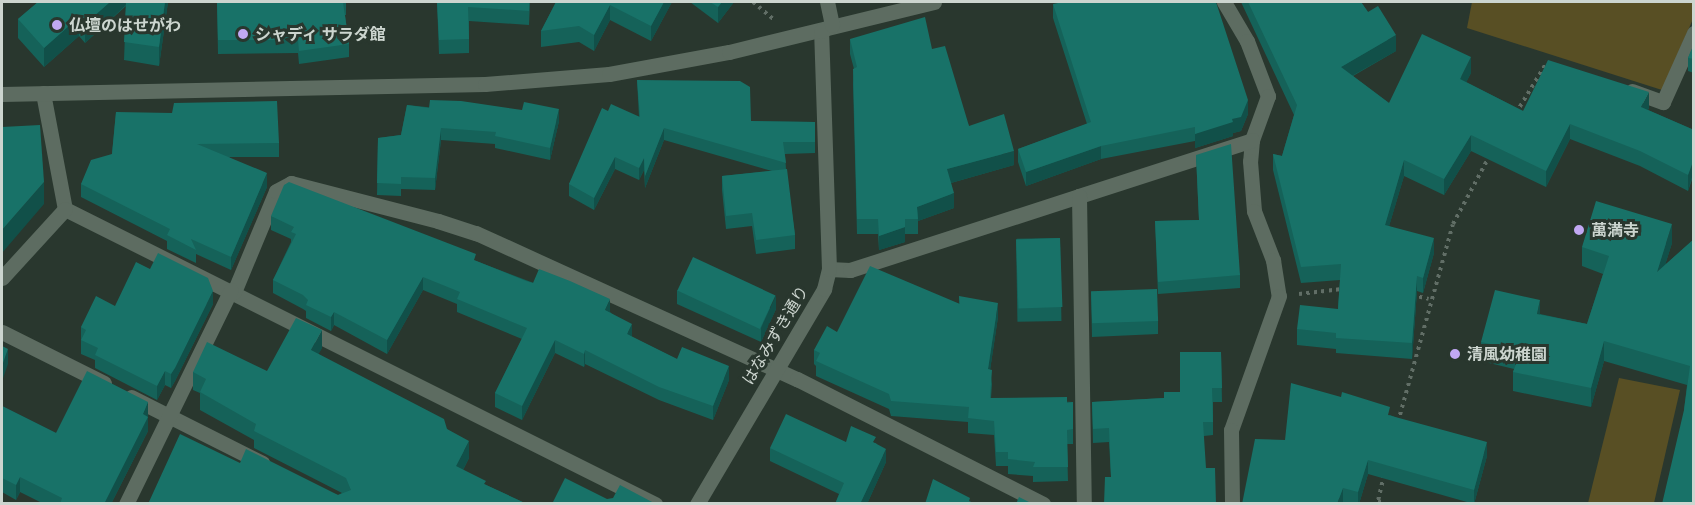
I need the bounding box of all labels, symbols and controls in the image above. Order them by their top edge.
place label: 仏壇のはせがわ [69,15,181,35]
marker: 仏壇のはせがわ [50,18,64,32]
place label: シャディ サラダ館 [255,24,387,44]
marker: シャディ サラダ館 [236,27,250,41]
place label: 萬満寺 [1591,220,1639,240]
marker: 萬満寺 [1572,223,1586,237]
street label: はなみずき通り [738,282,812,388]
place label: 清風幼稚園 [1467,344,1547,364]
marker: 清風幼稚園 [1448,347,1462,361]

